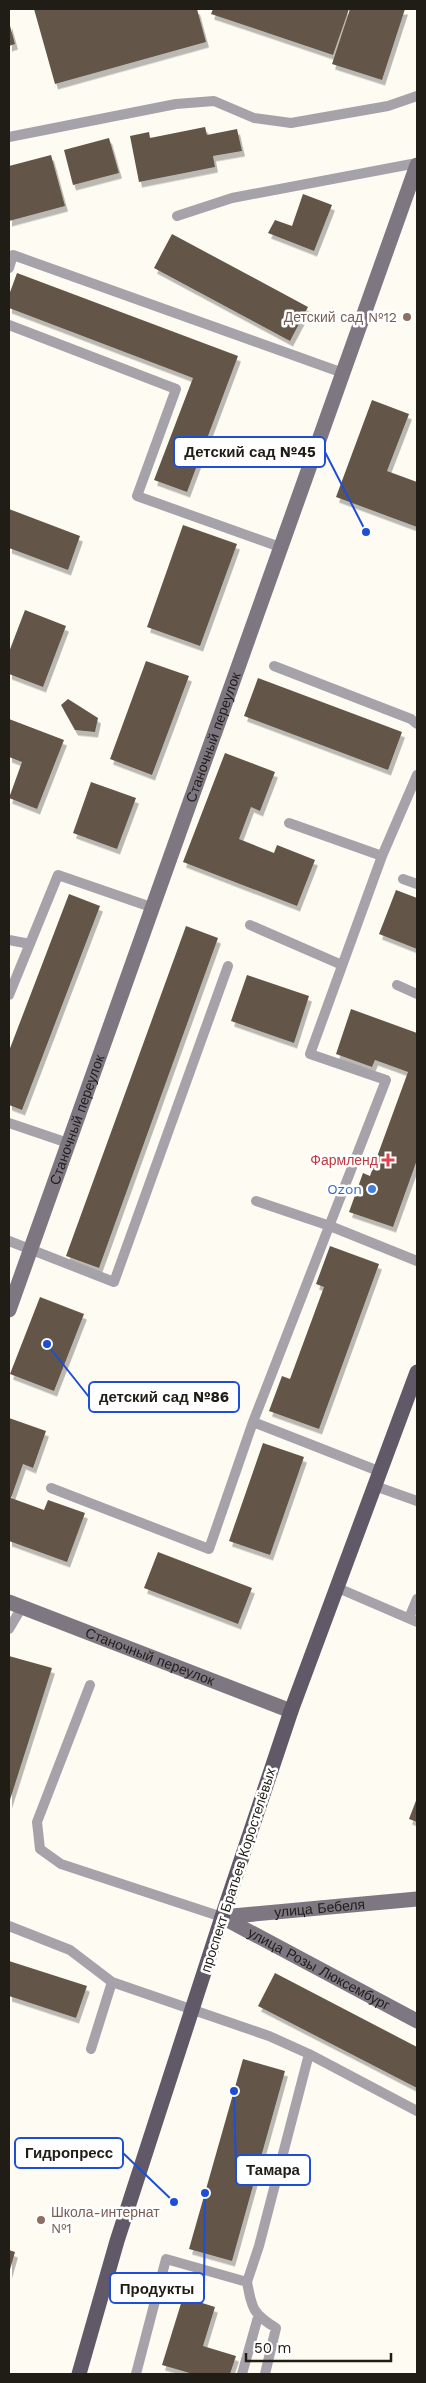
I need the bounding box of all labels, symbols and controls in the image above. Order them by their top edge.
place label: Детский сад №12 [284,309,397,325]
marker: Детский сад №12 [401,311,413,323]
callout: Детский сад №45 [174,437,325,467]
text: Детский сад №45 [184,443,316,461]
street label: Станочный переулок [183,669,244,804]
street label: Станочный переулок [46,1052,108,1187]
place label: Фармленд [310,1152,378,1168]
marker: Фармленд [382,1154,394,1166]
place label: Ozon [327,1181,362,1197]
marker: Ozon [366,1183,378,1195]
callout: детский сад №86 [89,1382,239,1412]
text: детский сад №86 [99,1388,229,1406]
street label: Станочный переулок [83,1624,217,1689]
street label: проспект Братьев Коростелёвых [197,1766,279,1974]
street label: улица Бебеля [273,1896,366,1920]
street label: улица Розы Люксембург [245,1924,393,2013]
callout: Гидропресс [15,2138,123,2168]
text: Гидропресс [25,2144,113,2162]
callout: Тамара [236,2155,310,2185]
text: Тамара [246,2161,301,2179]
place label: Школа-интернат №1 [51,2204,160,2236]
marker: Школа-интернат №1 [35,2214,47,2226]
callout: Продукты [110,2273,204,2303]
text: Продукты [120,2280,194,2298]
scale bar [246,2330,391,2362]
text: 50 m [254,2339,291,2357]

